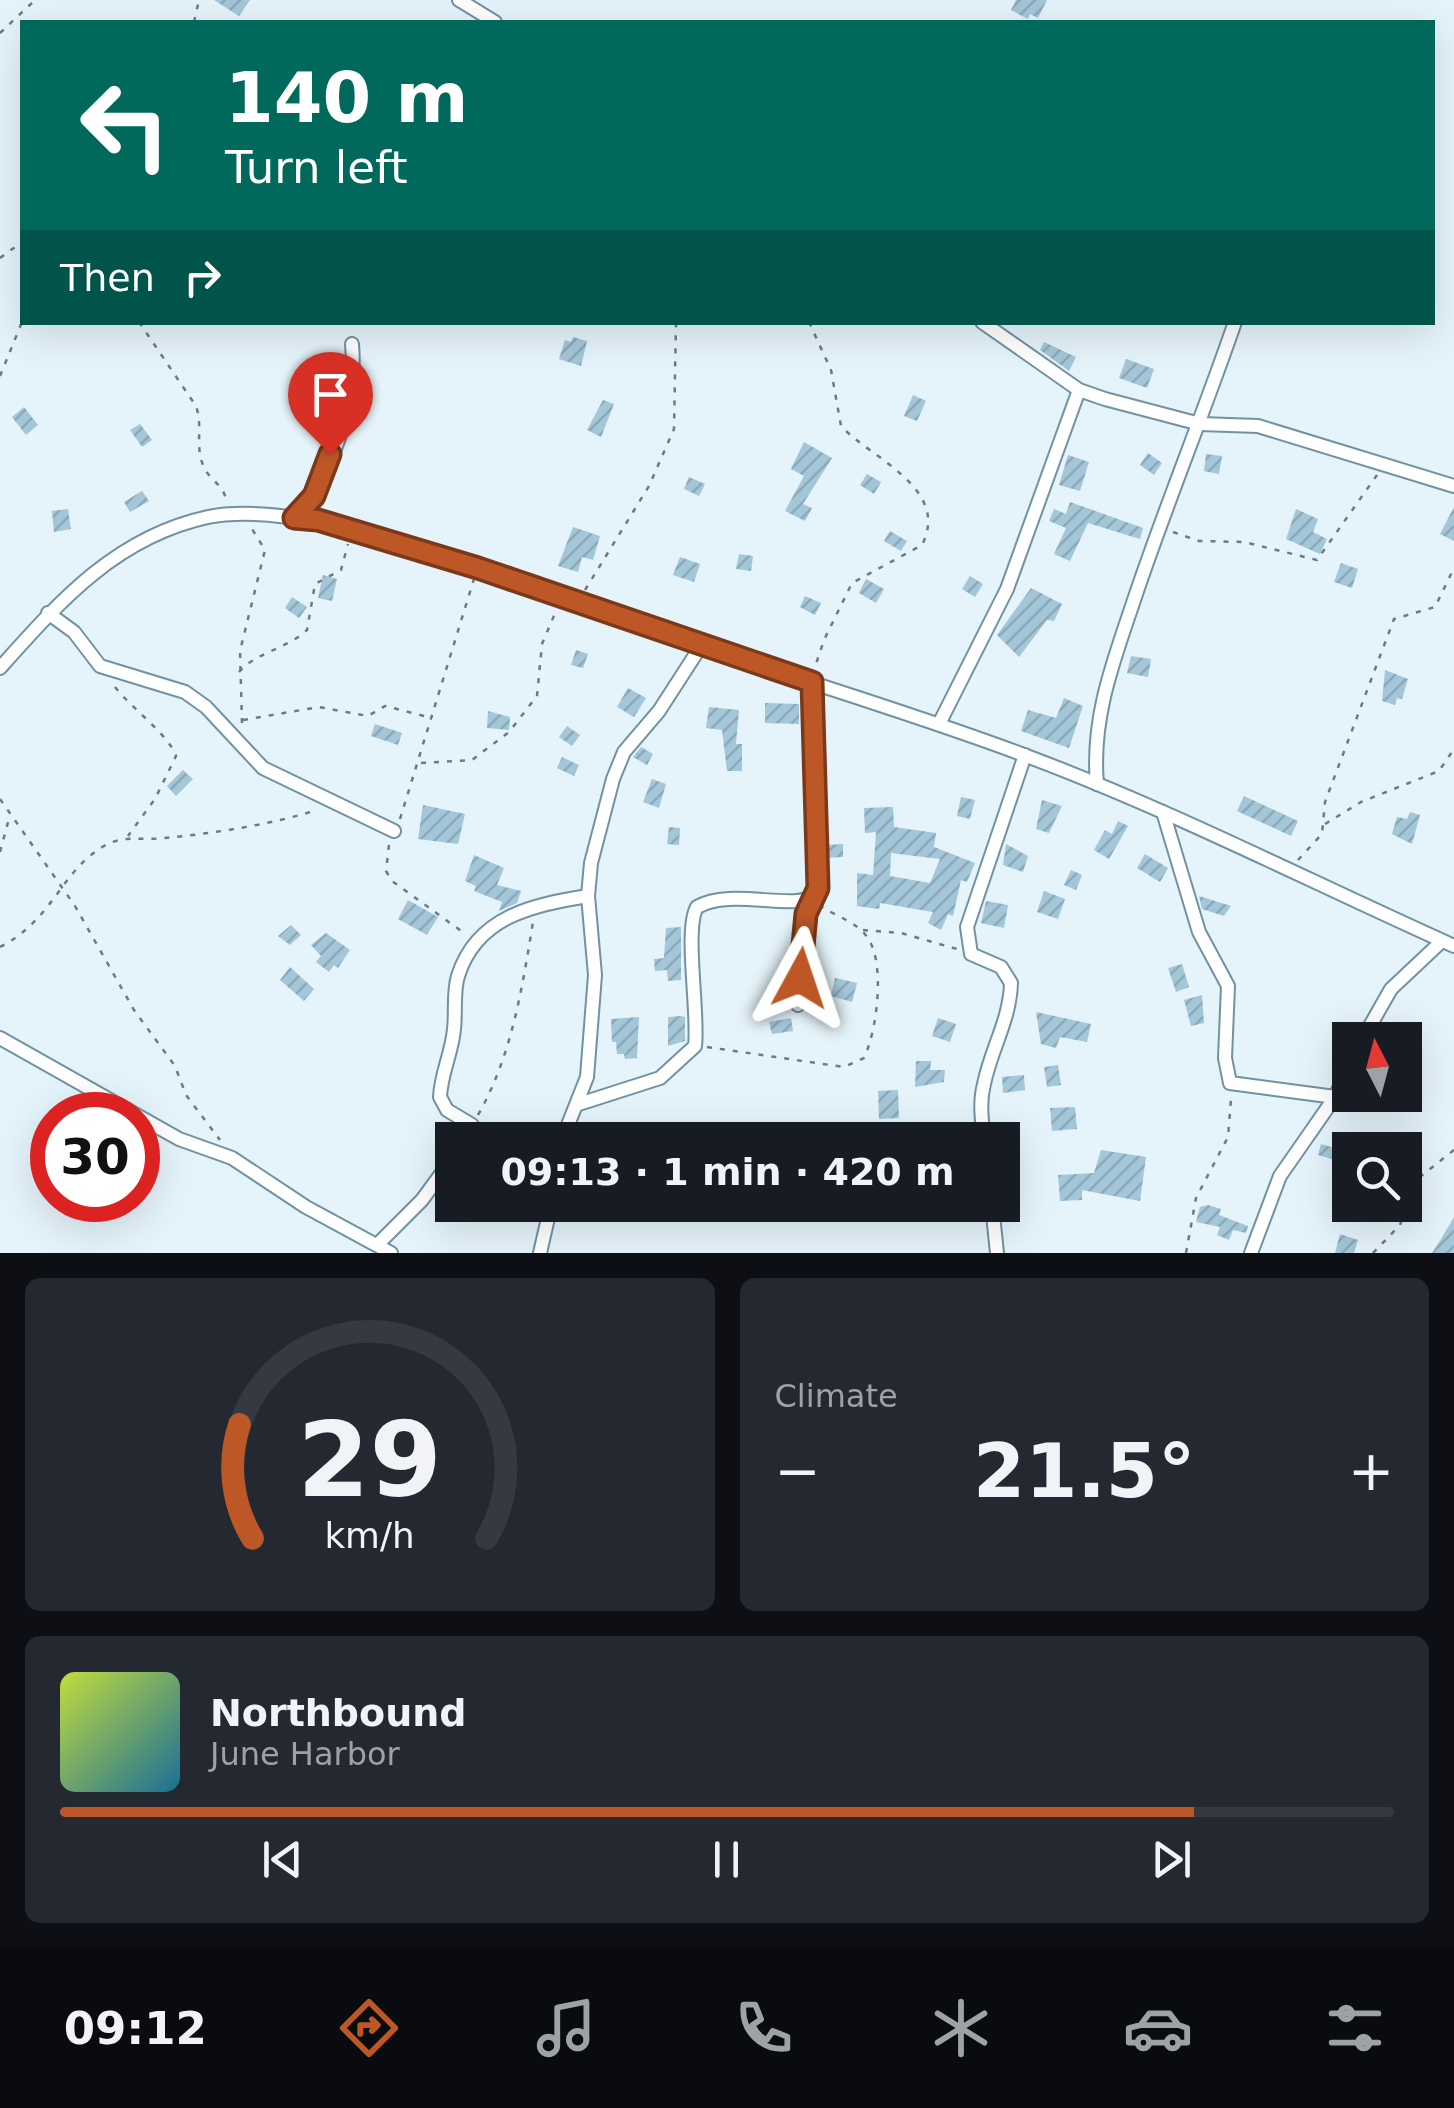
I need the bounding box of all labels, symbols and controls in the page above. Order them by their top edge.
text: 140 m [225,57,468,139]
icon: left [60,60,190,190]
text: Turn left [225,141,408,194]
icon: right [175,250,230,305]
text: Then [60,256,155,300]
pin [288,352,373,455]
icon: arrive [303,367,358,422]
position arrow [748,926,852,1030]
north arrow [1332,1022,1422,1112]
map controls [1332,1022,1422,1222]
speed limit sign: 30 [30,1092,160,1222]
button: search [1332,1132,1422,1222]
text: 09:13 · 1 min · 420 m [500,1150,955,1194]
text: Climate [775,1377,898,1415]
text: 29 [297,1399,442,1521]
text: 21.5° [973,1427,1196,1515]
text: − [775,1439,821,1503]
text: + [1348,1439,1394,1503]
text: km/h [325,1515,415,1556]
text: Northbound [210,1691,466,1735]
text: June Harbor [210,1735,400,1773]
icon: previous [255,1832,310,1887]
icon: pause [699,1832,754,1887]
icon: next [1144,1832,1199,1887]
icon: directions [334,1993,404,2063]
icon: music [531,1993,601,2063]
icon: phone [729,1993,799,2063]
icon: climate [926,1993,996,2063]
icon: car [1123,1993,1193,2063]
icon: filters [1320,1993,1390,2063]
text: 09:12 [64,2002,207,2055]

